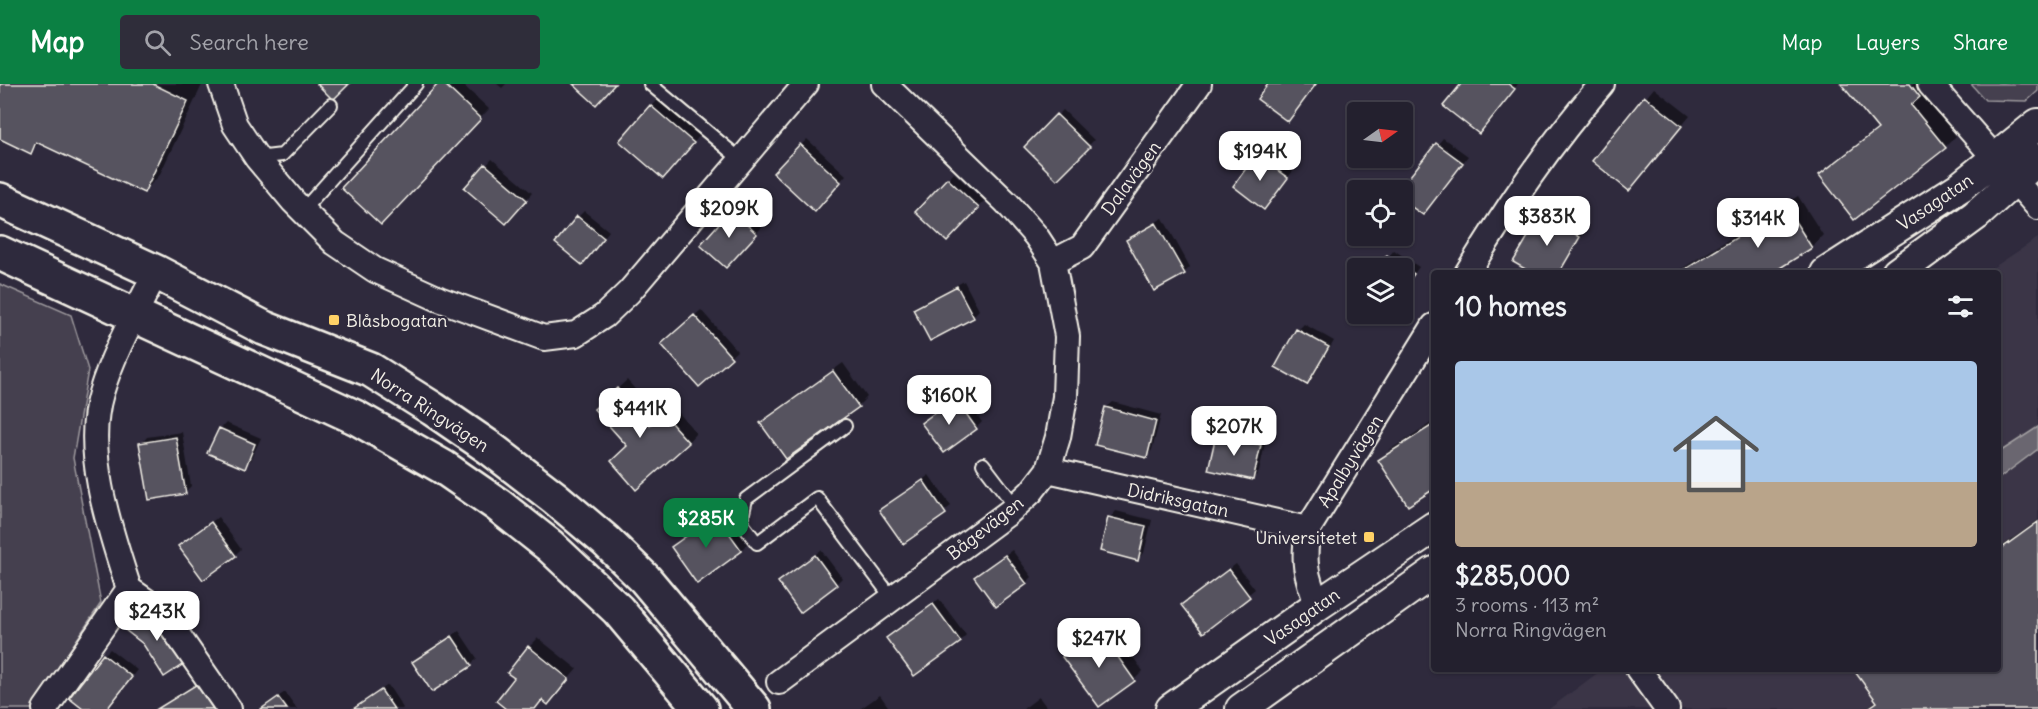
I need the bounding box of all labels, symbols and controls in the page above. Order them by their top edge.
search box [120,15,540,69]
text: Map [30,24,84,60]
icon: search [141,26,174,59]
text: Search here [189,28,309,56]
text: Map [1782,29,1822,56]
text: Layers [1855,29,1920,56]
text: Share [1953,29,2008,56]
north arrow [1347,102,1413,168]
map controls [1347,102,1413,324]
pin: $194K [1218,131,1302,182]
street label: Dalavägen [1096,136,1166,220]
text: $194K [1233,138,1287,163]
street label: Vasagatan [1893,168,1977,236]
button: locate [1347,180,1413,246]
pin: $209K [687,188,771,239]
text: $209K [699,195,759,220]
pin: $383K [1505,196,1589,247]
pin: $314K [1716,198,1800,249]
text: $383K [1518,203,1576,228]
text: $314K [1731,205,1785,230]
button: layers [1347,258,1413,324]
text: 10 homes [1455,290,1567,323]
icon: filters [1944,290,1977,323]
place label: Blåsbogatan [346,309,447,332]
marker: Blåsbogatan [327,313,341,327]
street label: Norra Ringvägen [367,363,493,457]
pin: $160K [907,375,991,426]
text: $160K [921,382,977,407]
pin: $441K [598,388,682,439]
text: $441K [613,395,667,420]
icon: home [1662,400,1770,508]
pin: $207K [1192,406,1276,457]
street label: Apalbyvägen [1312,410,1388,512]
text: $207K [1205,413,1263,438]
street label: Didriksgatan [1125,478,1231,522]
street label: Bågevägen [942,491,1028,565]
pin: $285K [664,498,748,549]
text: $285K [677,505,735,530]
place label: Universitetet [1255,526,1357,549]
marker: Universitetet [1362,530,1376,544]
text: $285,000 [1455,559,1570,592]
street label: Vasagatan [1260,583,1344,651]
pin: $243K [115,591,199,642]
text: 3 rooms · 113 m² [1455,592,1599,617]
text: $243K [129,598,186,623]
text: Norra Ringvägen [1455,617,1607,642]
pin: $247K [1057,618,1141,669]
text: $247K [1071,625,1127,650]

